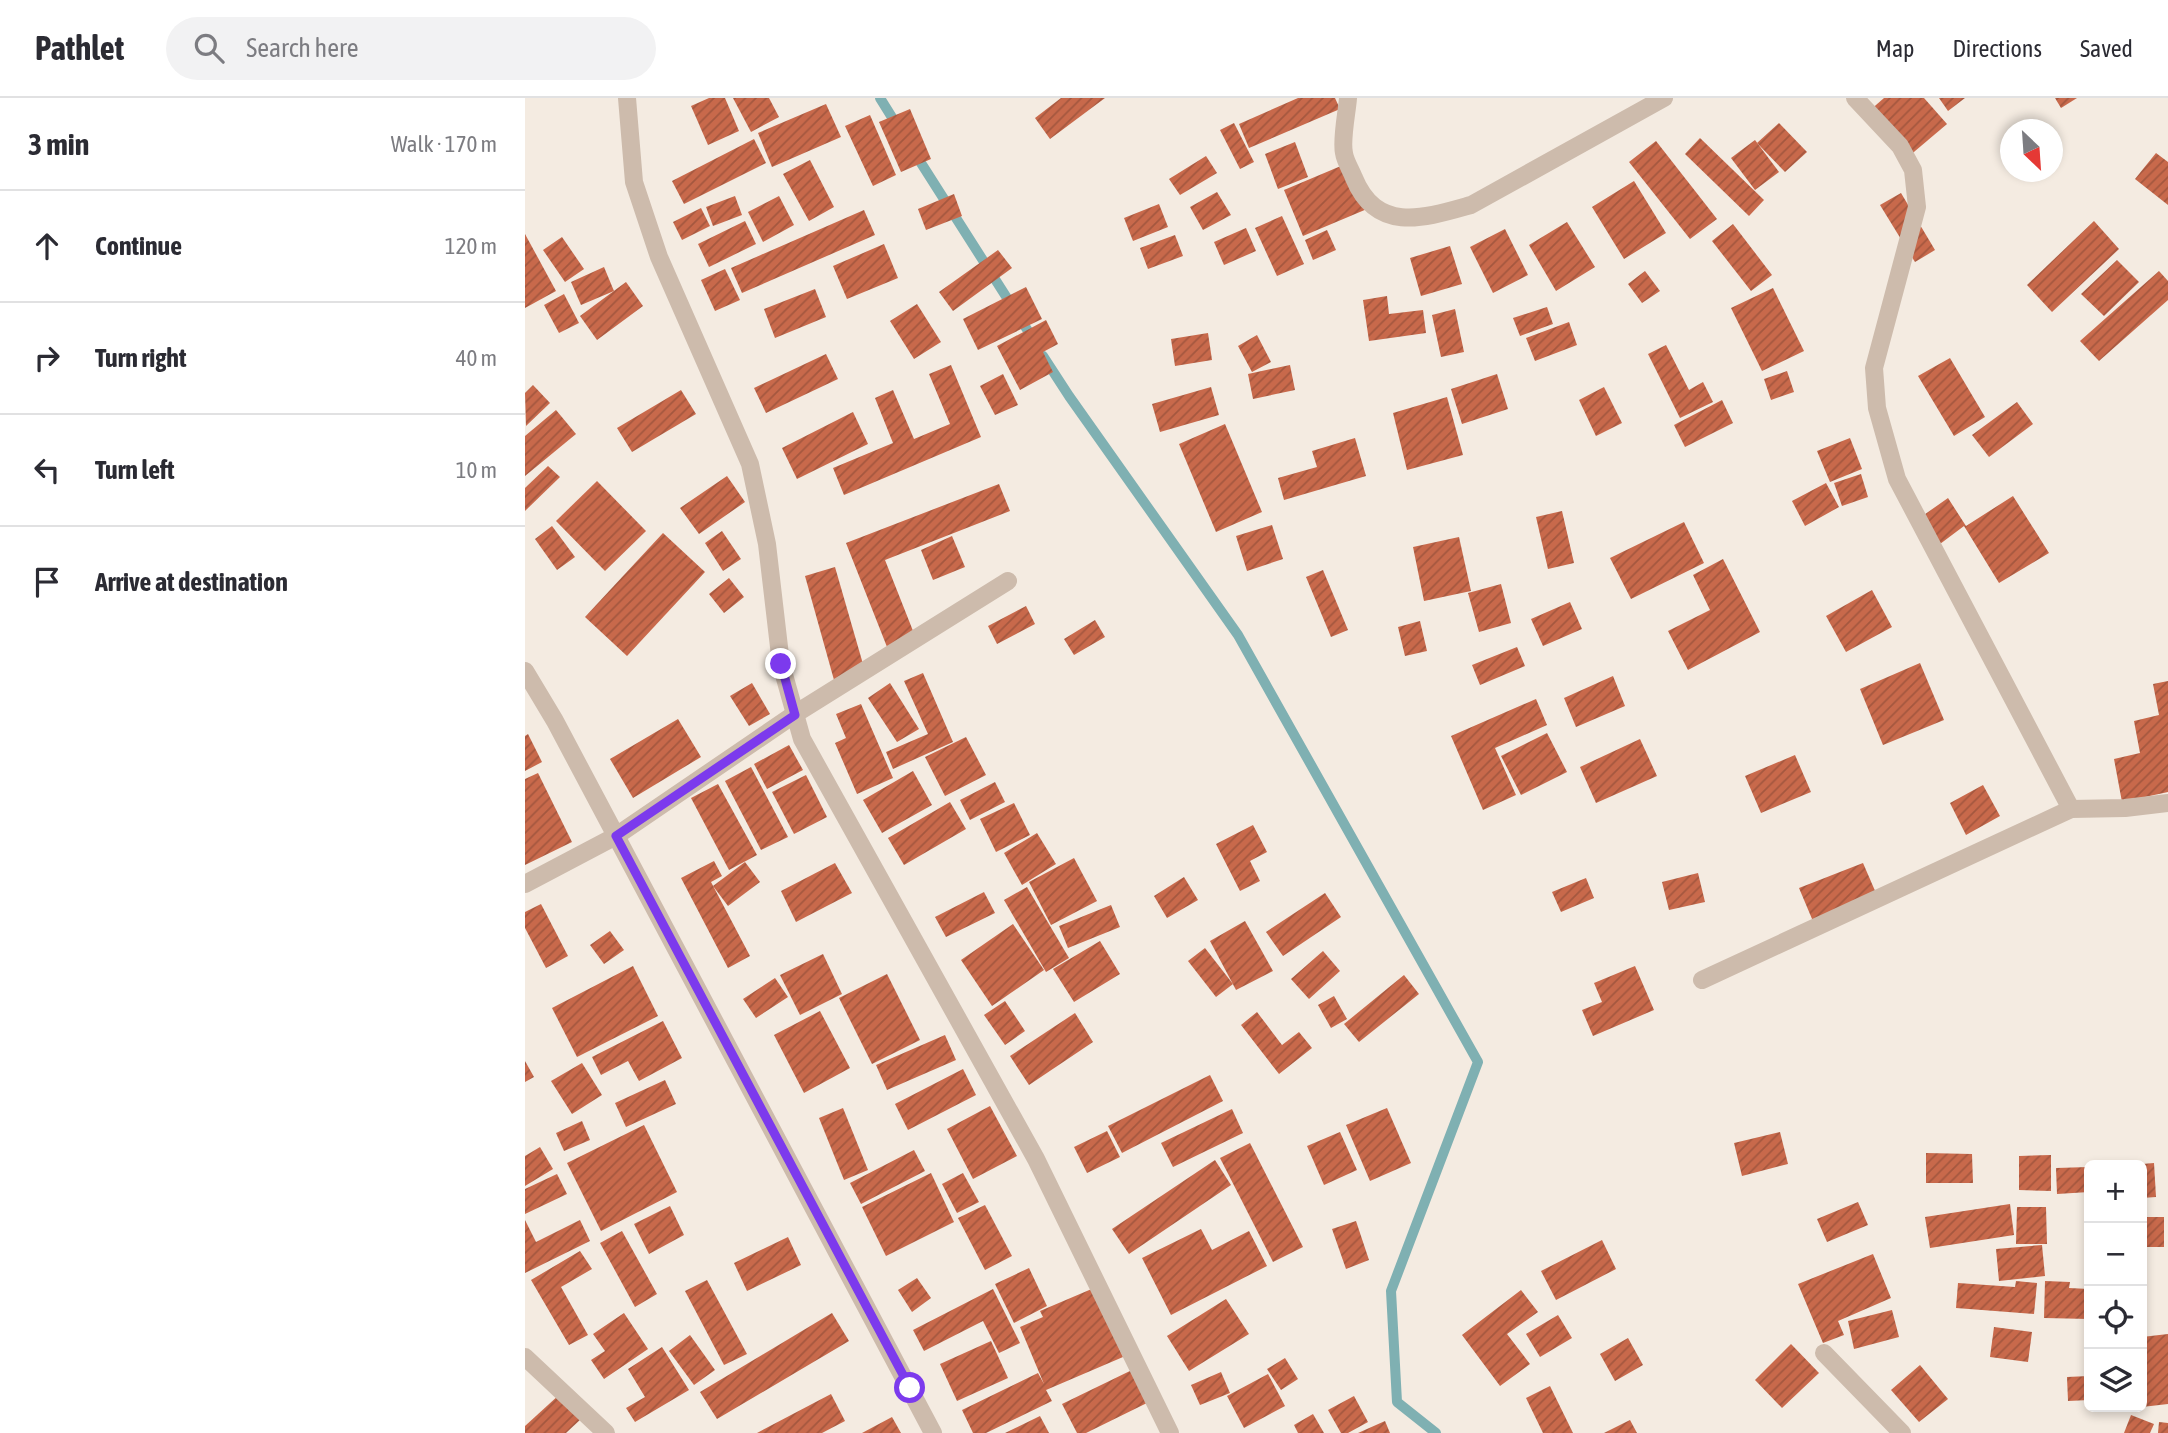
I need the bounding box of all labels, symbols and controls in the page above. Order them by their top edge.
search box [166,17,656,80]
text: Pathlet [35,29,124,67]
icon: search [190,29,228,67]
text: Search here [246,33,358,63]
text: Map [1876,35,1914,62]
text: Directions [1952,35,2042,62]
text: Saved [2080,35,2133,62]
north arrow [2000,119,2063,182]
text: 3 min [28,127,89,161]
text: Walk · 170 m [391,131,497,157]
icon: ahead [28,227,66,265]
text: Continue [95,231,182,261]
text: 120 m [445,233,497,259]
icon: right [28,339,66,377]
text: Turn right [95,343,186,373]
text: 40 m [456,345,497,371]
icon: left [28,451,66,489]
text: Turn left [95,455,175,485]
text: 10 m [456,457,497,483]
icon: arrive [28,563,66,601]
text: Arrive at destination [95,567,288,597]
route end [765,648,796,679]
map controls [2084,1160,2147,1412]
button: + [2084,1160,2147,1223]
button: − [2084,1223,2147,1286]
button: locate [2084,1286,2147,1349]
button: layers [2084,1349,2147,1412]
route start [894,1372,925,1403]

